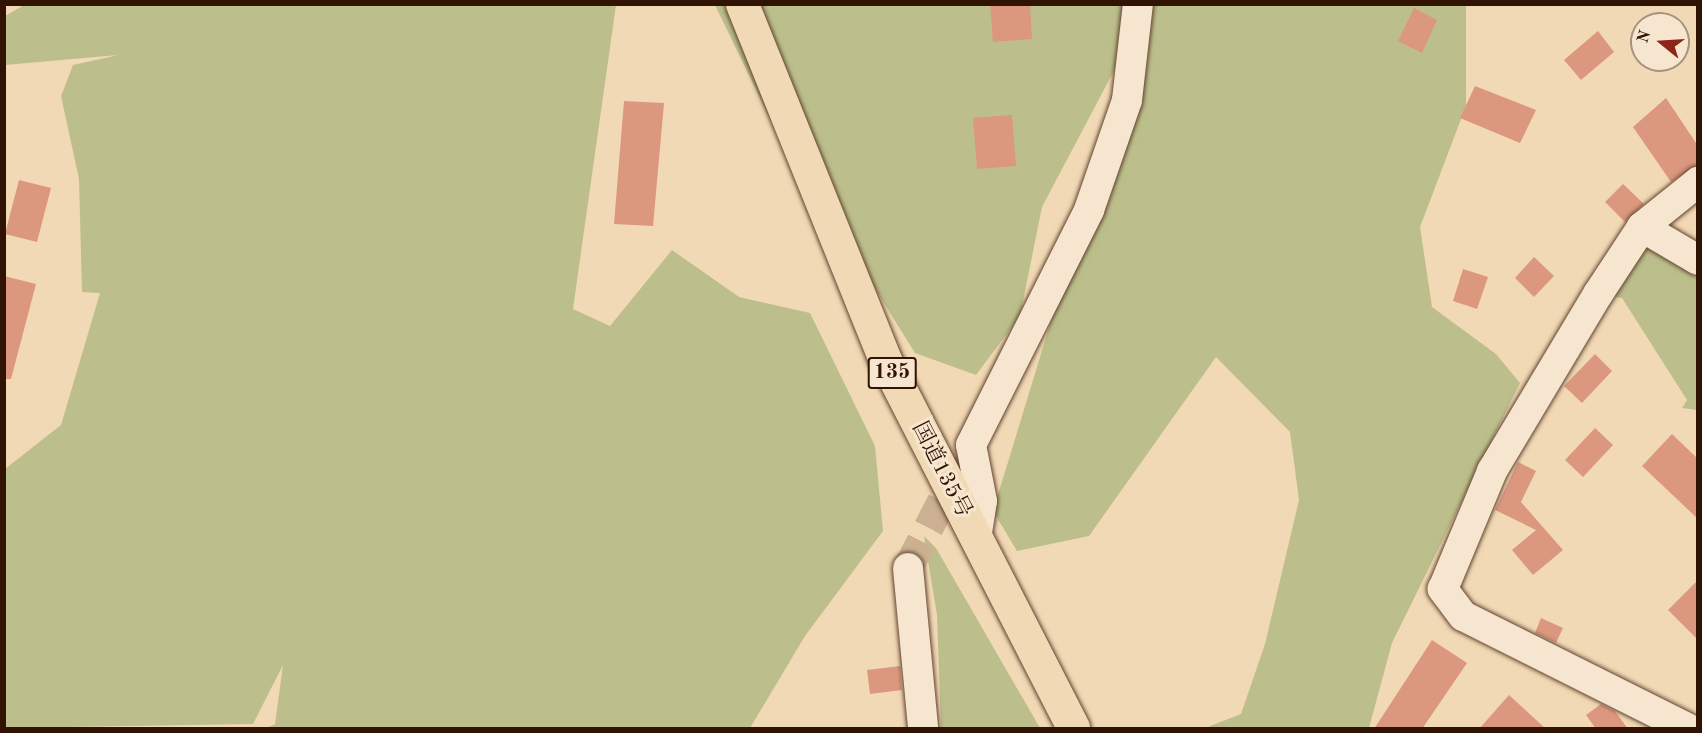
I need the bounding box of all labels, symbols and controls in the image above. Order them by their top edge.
north arrow [1630,12,1690,72]
text: N [1635,29,1654,45]
road number: 135 [866,355,918,391]
street label: 国道135号 [906,418,976,522]

